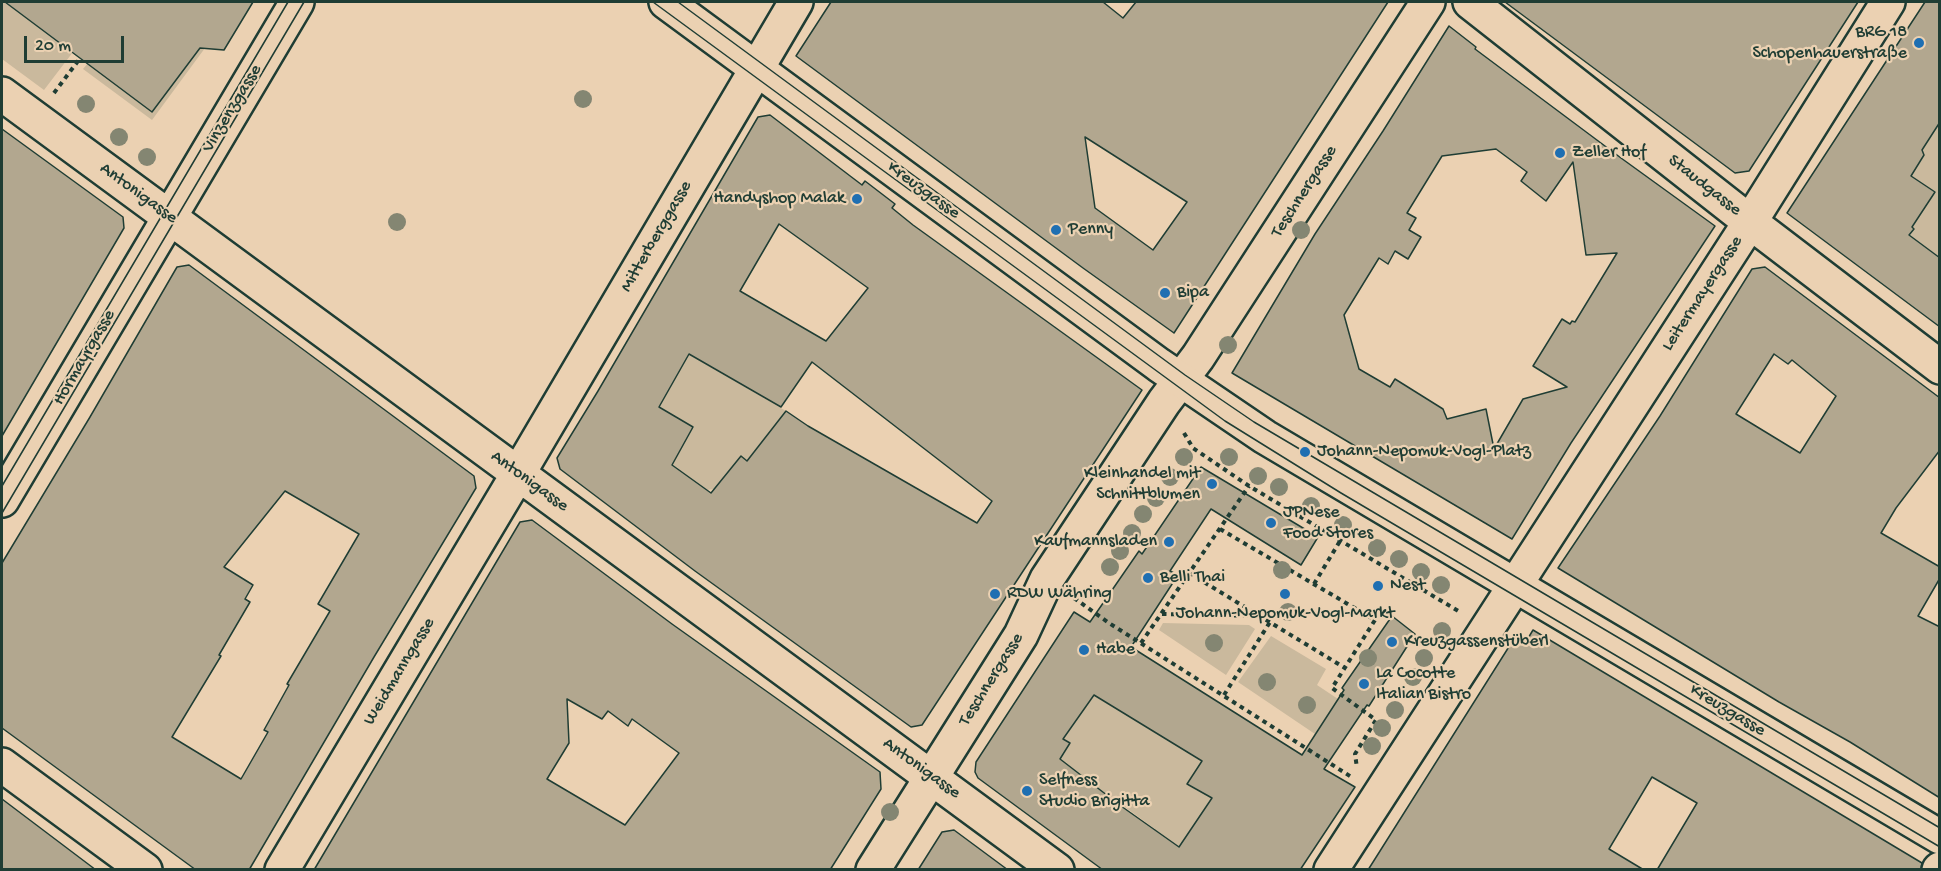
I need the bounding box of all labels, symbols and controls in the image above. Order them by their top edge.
place label: BRG 18 Schopenhauerstraße [1752,22,1907,64]
scale bar [27,24,128,62]
text: 20 m [35,36,71,57]
marker: BRG 18 Schopenhauerstraße [1912,36,1926,50]
street label: Vinzenzgasse [198,61,268,157]
street label: Teschnergasse [1267,142,1343,242]
place label: Zeller Hof [1572,142,1646,164]
marker: Zeller Hof [1553,146,1567,160]
street label: Staudgasse [1663,151,1745,221]
street label: Kreuzgasse [882,157,964,225]
street label: Antonigasse [95,158,181,230]
street label: Mitterberggasse [616,178,698,296]
place label: Handyshop Malak [714,188,845,210]
marker: Handyshop Malak [850,192,864,206]
place label: Penny [1068,219,1113,241]
marker: Penny [1049,223,1063,237]
street label: Leitermayergasse [1658,232,1748,356]
place label: Bipa [1177,282,1209,304]
marker: Bipa [1158,286,1172,300]
street label: Hormayrgasse [49,306,121,410]
place label: Johann-Nepomuk-Vogl-Platz [1317,441,1531,463]
marker: Johann-Nepomuk-Vogl-Platz [1298,445,1312,459]
street label: Antonigasse [486,446,572,518]
place label: Kleinhandel mit Schnittblumen [1084,463,1200,506]
marker: Kleinhandel mit Schnittblumen [1205,477,1219,491]
place label: JPNese Food Stores [1283,502,1373,544]
marker: JPNese Food Stores [1264,516,1278,530]
place label: Kaufmannsladen [1034,531,1157,553]
marker: Kaufmannsladen [1162,535,1176,549]
place label: Belli Thai [1160,567,1225,589]
marker: Belli Thai [1141,571,1155,585]
place label: Nest [1390,575,1425,597]
marker: Nest [1371,579,1385,593]
place label: RDW Währing [1007,583,1112,605]
marker: RDW Währing [988,587,1002,601]
marker: Johann-Nepomuk-Vogl-Markt [1278,587,1292,601]
place label: Johann-Nepomuk-Vogl-Markt [1176,603,1394,625]
street label: Weidmanngasse [359,614,441,730]
street label: Teschnergasse [955,629,1029,731]
place label: Kreuzgassenstüberl [1404,631,1549,653]
marker: Kreuzgassenstüberl [1385,635,1399,649]
place label: Habe [1096,639,1135,661]
marker: Habe [1077,643,1091,657]
place label: La Cocotte Italian Bistro [1376,663,1471,706]
marker: La Cocotte Italian Bistro [1357,677,1371,691]
street label: Kreuzgasse [1685,680,1769,742]
street label: Antonigasse [878,733,964,805]
place label: Selfness Studio Brigitta [1039,770,1150,812]
marker: Selfness Studio Brigitta [1020,784,1034,798]

